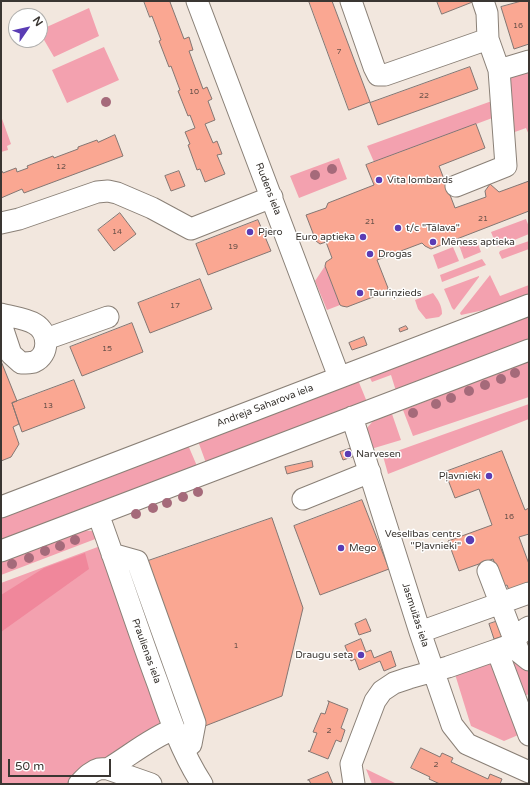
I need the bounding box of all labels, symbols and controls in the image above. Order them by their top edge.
north arrow [8,8,48,48]
text: N [30,14,45,29]
house number: 16 [513,21,523,31]
house number: 7 [336,47,342,57]
house number: 10 [189,87,199,97]
house number: 22 [419,91,429,101]
street label: Rudens iela [253,161,283,217]
house number: 12 [56,162,66,172]
place label: Vita lombards [387,174,453,186]
marker: Vita lombards [374,175,384,185]
house number: 21 [478,214,488,224]
house number: 21 [365,217,375,227]
place label: t/c "Tālava" [406,222,460,234]
marker: t/c "Tālava" [393,223,403,233]
place label: Pjero [258,226,283,238]
house number: 14 [112,227,122,237]
marker: Pjero [245,227,255,237]
place label: Euro aptieka [295,231,355,243]
marker: Euro aptieka [358,232,368,242]
place label: Mēness aptieka [441,236,515,248]
marker: Mēness aptieka [428,237,438,247]
house number: 19 [228,242,238,252]
place label: Drogas [378,248,412,260]
marker: Drogas [365,249,375,259]
place label: Tauriņzieds [368,287,422,299]
marker: Tauriņzieds [355,288,365,298]
house number: 17 [170,301,180,311]
house number: 15 [102,344,112,354]
street label: Andreja Saharova iela [215,382,315,430]
house number: 13 [43,401,53,411]
place label: Narvesen [356,448,401,460]
marker: Narvesen [343,449,353,459]
place label: Pļavnieki [439,470,481,482]
marker: Pļavnieki [484,471,494,481]
house number: 16 [504,512,514,522]
place label: Veselības centrs "Pļavnieki" [385,528,461,552]
marker: Veselības centrs "Pļavnieki" [464,534,476,546]
place label: Mego [349,542,377,554]
marker: Mego [336,543,346,553]
street label: Jasmuižas iela [399,581,431,649]
street label: Praulienas iela [129,617,163,685]
house number: 1 [233,641,239,651]
place label: Draugu seta [295,649,353,661]
marker: Draugu seta [356,650,366,660]
house number: 2 [326,726,332,736]
scale bar [10,751,113,777]
text: 50 m [15,759,44,773]
house number: 2 [433,760,439,770]

